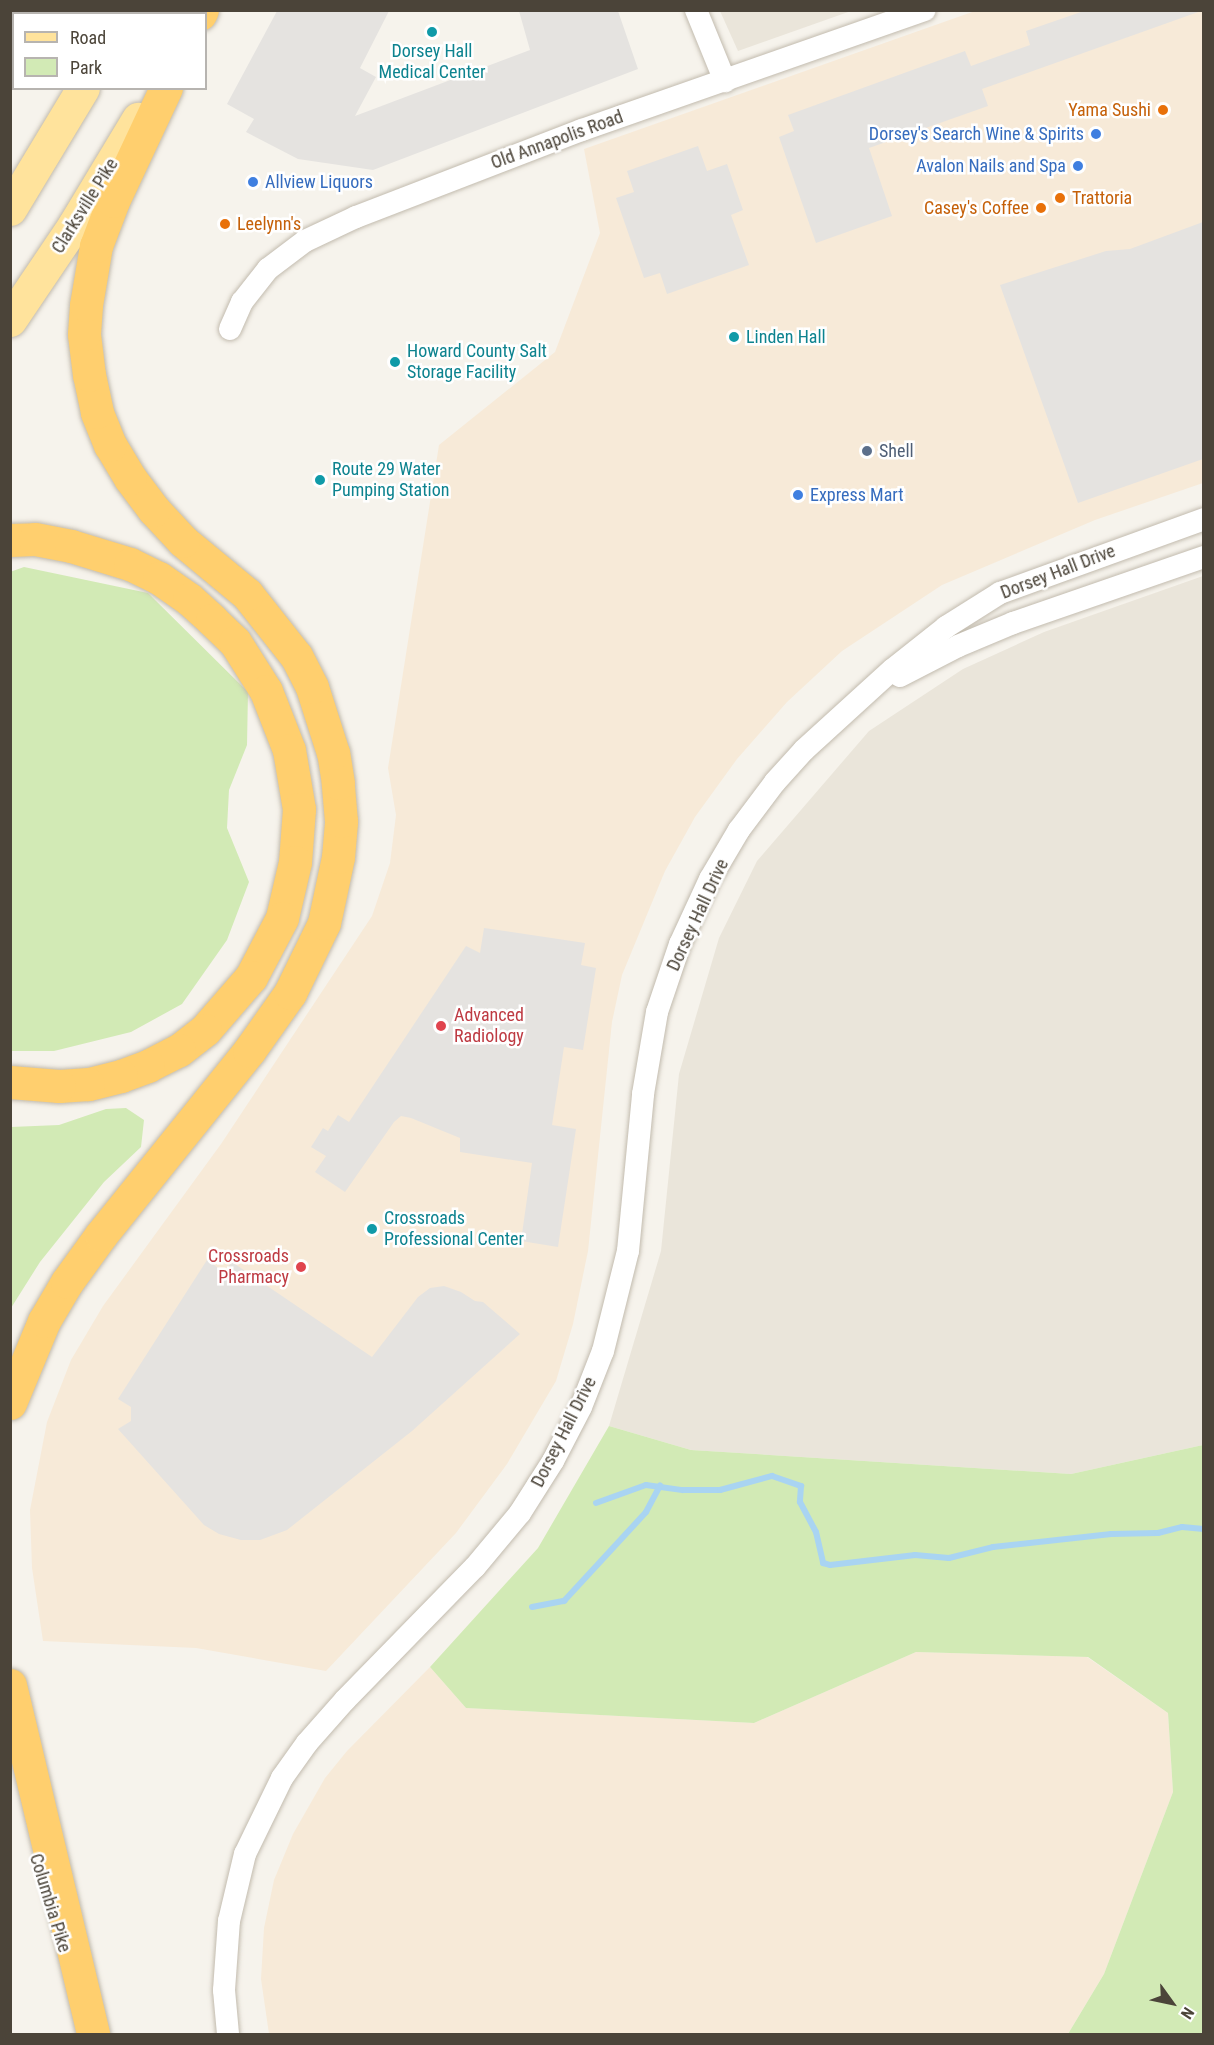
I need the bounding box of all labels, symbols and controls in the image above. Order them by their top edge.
legend [12,12,207,90]
marker: Dorsey Hall Medical Center [425,25,439,39]
text: Road [70,27,106,48]
place label: Dorsey Hall Medical Center [379,41,485,84]
text: Park [70,57,102,78]
place label: Yama Sushi [1068,99,1151,121]
marker: Yama Sushi [1156,103,1170,117]
street label: Old Annapolis Road [488,106,626,174]
place label: Dorsey's Search Wine & Spirits [869,123,1084,145]
marker: Dorsey's Search Wine & Spirits [1089,127,1103,141]
street label: Clarksville Pike [47,155,123,257]
place label: Avalon Nails and Spa [916,155,1066,177]
marker: Avalon Nails and Spa [1071,159,1085,173]
place label: Allview Liquors [265,171,373,193]
marker: Allview Liquors [246,175,260,189]
place label: Trattoria [1072,187,1132,209]
marker: Trattoria [1053,191,1067,205]
place label: Casey's Coffee [924,197,1029,219]
marker: Casey's Coffee [1034,201,1048,215]
place label: Leelynn's [237,213,301,235]
marker: Leelynn's [218,217,232,231]
place label: Linden Hall [746,326,826,348]
marker: Linden Hall [727,330,741,344]
place label: Howard County Salt Storage Facility [407,341,547,384]
marker: Howard County Salt Storage Facility [388,355,402,369]
place label: Shell [879,440,914,462]
marker: Shell [860,444,874,458]
place label: Route 29 Water Pumping Station [332,459,449,502]
marker: Route 29 Water Pumping Station [313,473,327,487]
place label: Express Mart [810,484,903,506]
marker: Express Mart [791,488,805,502]
street label: Dorsey Hall Drive [998,540,1118,604]
street label: Dorsey Hall Drive [663,856,733,974]
place label: Advanced Radiology [454,1005,524,1048]
marker: Advanced Radiology [432,1017,450,1035]
place label: Crossroads Professional Center [384,1208,524,1250]
marker: Crossroads Professional Center [365,1222,379,1236]
place label: Crossroads Pharmacy [208,1246,289,1288]
marker: Crossroads Pharmacy [294,1260,308,1274]
street label: Dorsey Hall Drive [527,1373,601,1491]
street label: Columbia Pike [25,1851,75,1955]
north arrow [1142,1973,1202,2033]
text: N [1177,2004,1198,2022]

